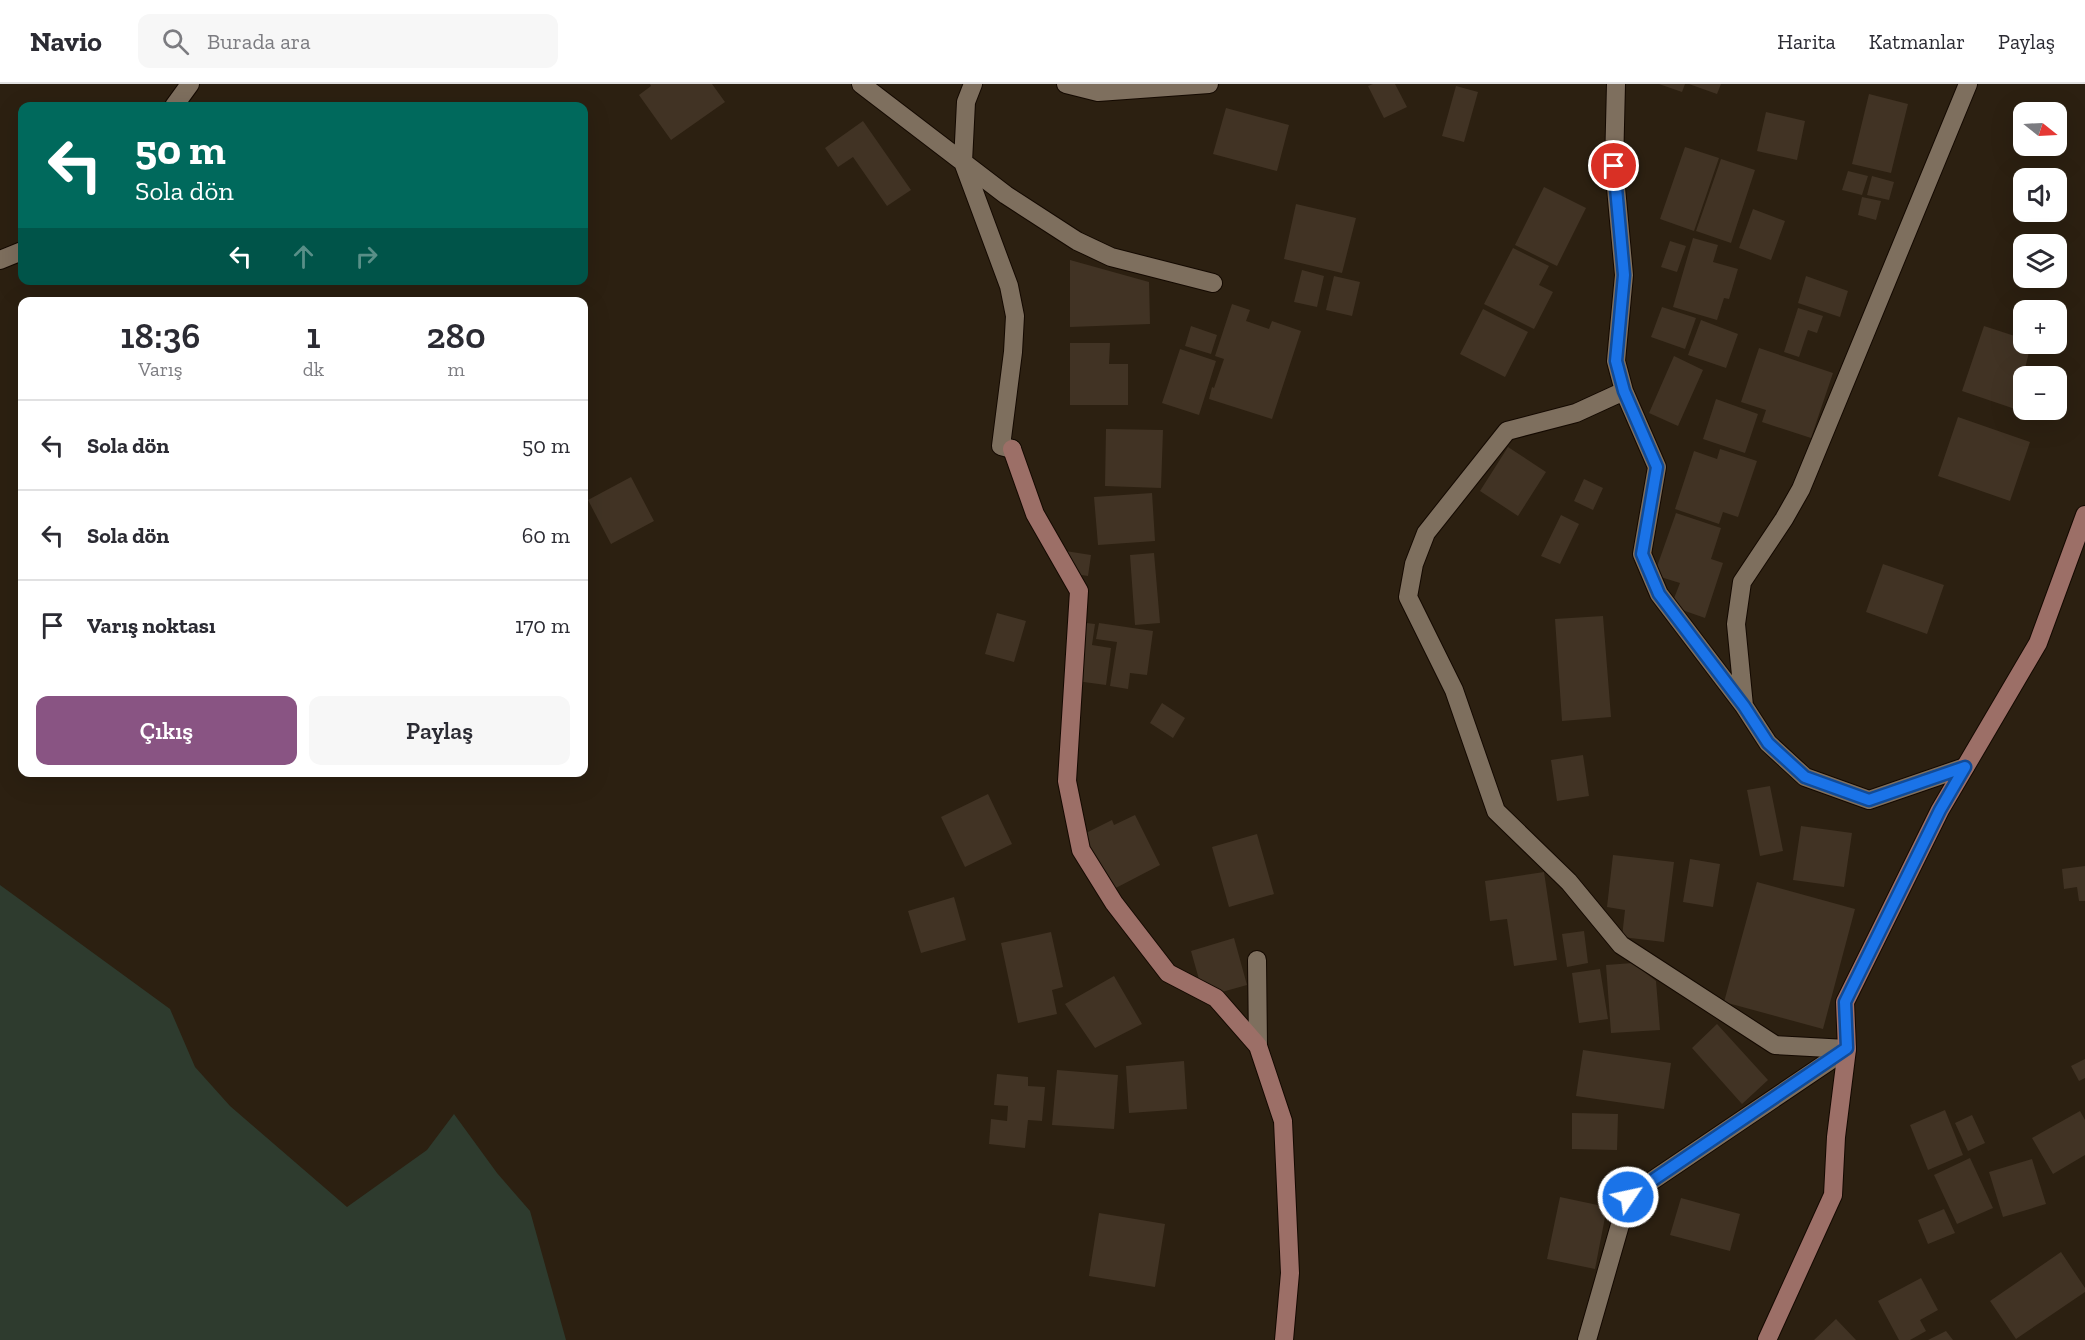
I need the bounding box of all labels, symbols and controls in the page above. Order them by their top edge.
search box [138,14,558,68]
text: Navio [30,25,102,58]
icon: search [159,25,192,58]
text: Burada ara [207,28,311,55]
text: Harita [1777,29,1836,54]
text: Katmanlar [1869,29,1965,54]
text: Paylaş [1998,29,2055,54]
north arrow [2013,102,2067,156]
map controls [2013,102,2067,420]
text: 50 m [135,124,226,175]
icon: left [36,126,114,204]
pin [1588,140,1639,191]
icon: arrive [1597,149,1630,182]
button: sound [2013,168,2067,222]
text: Sola dön [135,175,234,207]
button: layers [2013,234,2067,288]
icon: left [224,240,257,273]
icon: ahead [287,240,320,273]
icon: right [350,240,383,273]
button: + [2013,300,2067,354]
text: 18:36 [120,314,200,357]
text: 1 [306,314,321,357]
text: 280 [426,314,486,357]
text: Varış [138,357,182,381]
text: dk [303,357,324,381]
text: m [447,357,465,381]
button: − [2013,366,2067,420]
icon: left [36,429,69,462]
text: Sola dön [87,432,169,459]
text: 50 m [522,432,570,459]
icon: left [36,519,69,552]
text: Sola dön [87,522,169,549]
text: 60 m [522,522,570,549]
icon: arrive [36,609,69,642]
text: Varış noktası [87,612,216,639]
text: 170 m [515,612,570,639]
button: Çıkış [36,696,297,765]
button: Paylaş [309,696,570,765]
position arrow [1596,1165,1660,1229]

